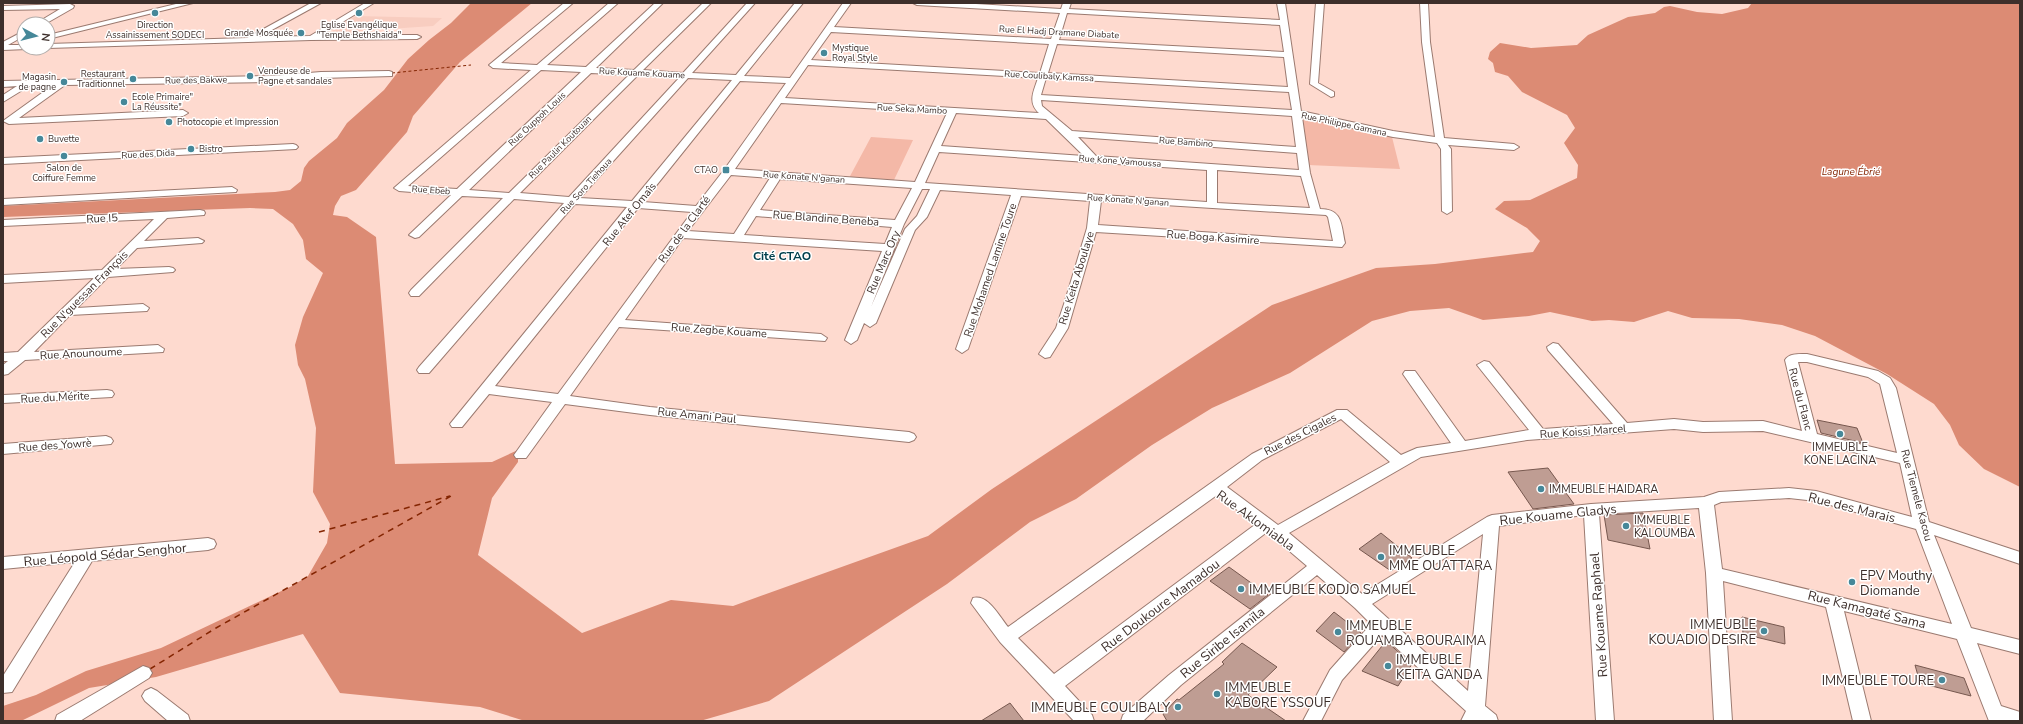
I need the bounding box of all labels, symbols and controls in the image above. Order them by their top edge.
marker: Direction Assainissement SODECI [150,8,160,18]
marker: Eglise Evangélique "Temple Bethshaida" [354,8,364,18]
north arrow [16,16,56,56]
place label: Direction Assainissement SODECI [106,19,204,41]
place label: Eglise Evangélique "Temple Bethshaida" [317,19,401,41]
street label: Rue El Hadj Dramane Diabate [999,23,1120,41]
place label: Grande Mosquée [224,27,293,39]
marker: Grande Mosquée [296,28,306,38]
text: N [37,32,53,42]
place label: Mystique Royal Style [832,42,878,64]
marker: Mystique Royal Style [819,48,829,58]
place label: Vendeuse de Pagne et sandales [257,65,332,87]
street label: Rue Kouame Kouame [599,65,686,81]
place label: Restaurant Traditionnel [77,68,126,90]
street label: Rue Coulibaly Kamssa [1004,68,1094,84]
place label: Magasin de pagne [18,71,56,93]
marker: Vendeuse de Pagne et sandales [245,71,255,81]
street label: Rue des Bakwe [165,73,227,87]
marker: Restaurant Traditionnel [128,74,138,84]
marker: Magasin de pagne [59,77,69,87]
street label: Rue Ouppoh Louis [506,89,568,149]
place label: Ecole Primaire" La Réussite" [132,91,193,113]
marker: Ecole Primaire" La Réussite" [119,97,129,107]
street label: Rue Seka Mambo [877,101,947,117]
street label: Rue Philippe Gamana [1300,109,1388,139]
street label: Rue Paulin Koutouan [526,113,594,181]
place label: Photocopie et Impression [177,116,279,128]
marker: Photocopie et Impression [164,117,174,127]
place label: Buvette [48,133,80,145]
marker: Buvette [35,134,45,144]
street label: Rue Bambino [1159,134,1213,150]
place label: Bistro [199,143,223,155]
marker: Bistro [186,144,196,154]
street label: Rue des Dida [121,147,175,161]
marker: Salon de Coiffure Femme [59,151,69,161]
street label: Rue Kone Vamoussa [1078,152,1162,170]
street label: Rue Soro Tiehoua [558,155,615,217]
place label: Salon de Coiffure Femme [32,162,96,184]
place label: CTAO [694,164,718,176]
marker: CTAO [721,165,731,175]
water label: Lagune Ébrié [1822,165,1881,179]
street label: Rue Konate N'ganan [762,168,846,186]
street label: Rue Atef Omaîs [599,179,660,249]
street label: Rue Ebeb [411,183,451,197]
street label: Rue Konate N'ganan [1086,191,1170,209]
street label: Rue de la Clarté [655,193,714,266]
street label: Rue Mohamed Lamine Toure [960,201,1021,339]
street label: Rue Blandine Beneba [772,207,880,230]
street label: Rue I5 [86,210,119,227]
street label: Rue Boga Kasimire [1166,227,1260,248]
street label: Rue Marc Ory [863,228,904,296]
street label: Rue Keita Aboulaye [1055,229,1098,327]
street label: Rue N'guessan François [37,247,131,341]
district label: Cité CTAO [753,248,811,264]
street label: Rue Zegbe Kouame [671,320,768,341]
street label: Rue Anounoume [39,344,123,363]
street label: Rue du Flanc [1785,366,1816,432]
street label: Rue du Mérite [20,388,90,407]
street label: Rue Amani Paul [657,404,738,427]
street label: Rue des Cigales [1262,410,1339,459]
street label: Rue Koissi Marcel [1539,421,1628,442]
marker: IMMEUBLE KONE LACINA [1835,429,1845,439]
street label: Rue des Yowrè [18,435,92,456]
place label: IMMEUBLE KONE LACINA [1804,440,1876,468]
street label: Rue Tiemele Kacou [1897,448,1936,543]
place label: IMMEUBLE HAIDARA [1549,482,1658,497]
marker: IMMEUBLE HAIDARA [1536,484,1546,494]
street label: Rue Aklomiabla [1213,486,1298,555]
street label: Rue des Marais [1806,488,1897,527]
street label: Rue Kouame Gladys [1499,500,1618,530]
place label: IMMEUBLE KALOUMBA [1634,513,1695,541]
marker: IMMEUBLE KALOUMBA [1621,521,1631,531]
street label: Rue Léopold Sédar Senghor [23,539,188,571]
place label: IMMEUBLE MME OUATTARA [1389,542,1493,575]
marker: IMMEUBLE MME OUATTARA [1376,552,1386,562]
street label: Rue Kouame Raphael [1586,552,1612,678]
street label: Rue Doukoure Mamadou [1098,555,1224,656]
place label: EPV Mouthy Diomande [1860,567,1933,600]
marker: EPV Mouthy Diomande [1847,577,1857,587]
place label: IMMEUBLE KODJO SAMUEL [1249,581,1416,599]
marker: IMMEUBLE KODJO SAMUEL [1236,584,1246,594]
street label: Rue Kamagaté Sama [1806,587,1928,633]
street label: Rue Siribe Isamïla [1176,603,1269,683]
place label: IMMEUBLE KOUADIO DESIRE [1648,616,1756,649]
place label: IMMEUBLE ROUAMBA BOURAIMA [1346,617,1487,650]
marker: IMMEUBLE KOUADIO DESIRE [1759,626,1769,636]
marker: IMMEUBLE ROUAMBA BOURAIMA [1333,627,1343,637]
place label: IMMEUBLE KEITA GANDA [1396,651,1483,684]
marker: IMMEUBLE KEITA GANDA [1383,661,1393,671]
place label: IMMEUBLE TOURE [1822,672,1934,690]
marker: IMMEUBLE TOURE [1937,675,1947,685]
place label: IMMEUBLE KABORE YSSOUF [1225,679,1331,712]
marker: IMMEUBLE KABORE YSSOUF [1212,689,1222,699]
place label: IMMEUBLE COULIBALY [1031,699,1170,717]
marker: IMMEUBLE COULIBALY [1173,702,1183,712]

